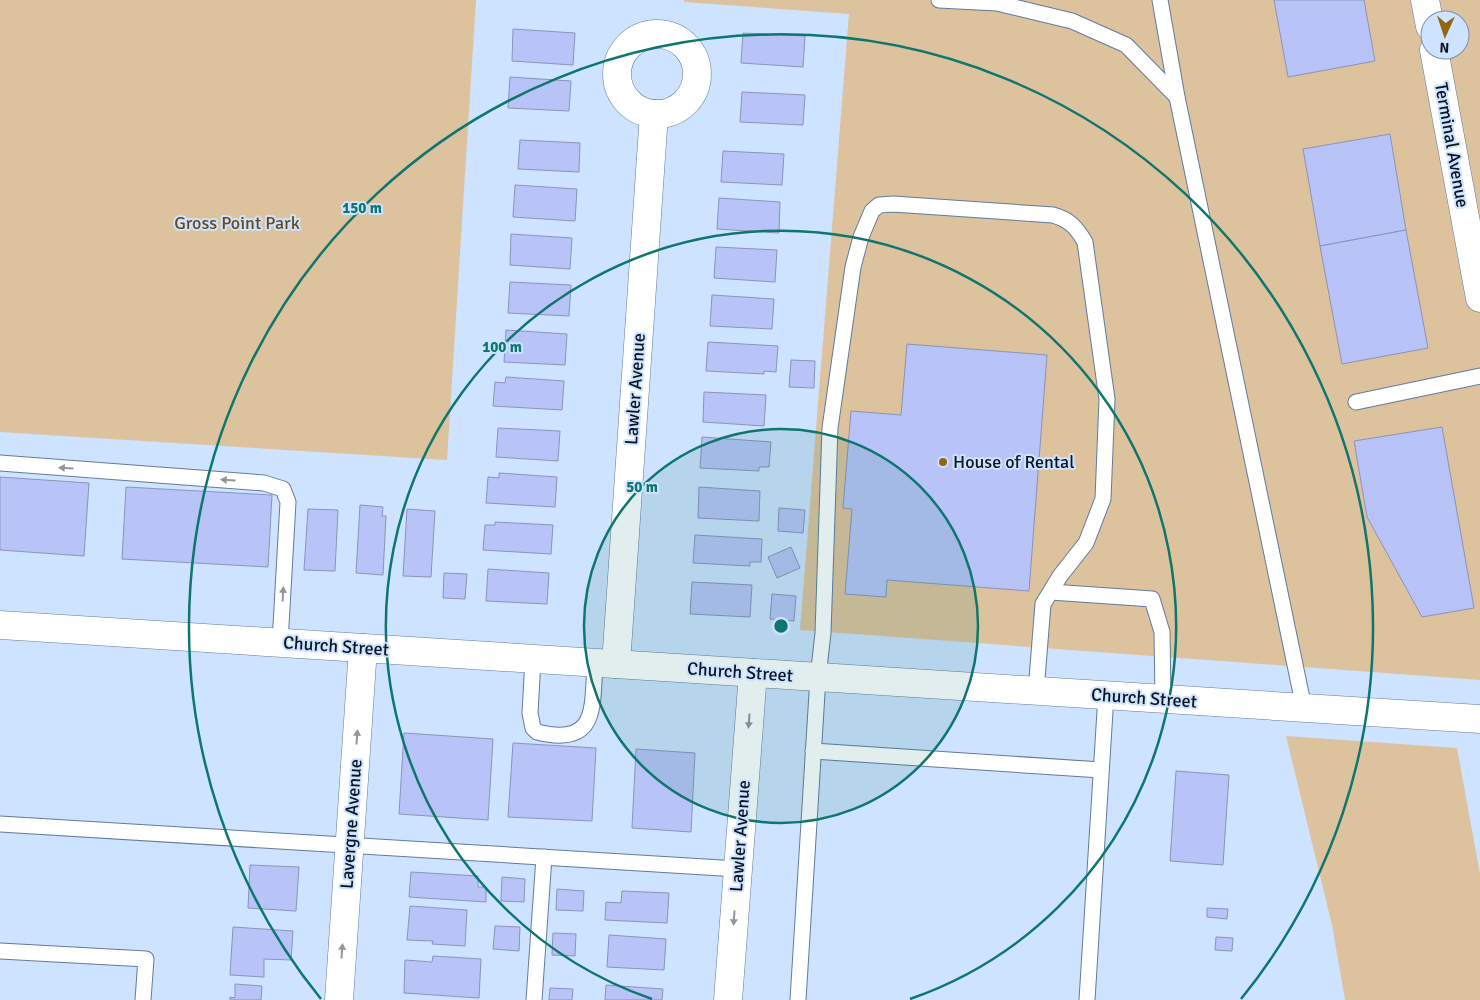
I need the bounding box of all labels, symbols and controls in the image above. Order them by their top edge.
north arrow [1420,10,1470,60]
text: N [1439,39,1450,56]
street label: Terminal Avenue [1430,81,1474,209]
text: 150 m [342,199,382,217]
park label: Gross Point Park [174,212,300,234]
street label: Lawler Avenue [620,332,650,446]
text: 100 m [482,338,522,356]
place label: House of Rental [953,451,1075,473]
marker: House of Rental [937,456,949,468]
one-way arrow [58,464,74,472]
one-way arrow [220,476,236,484]
text: 50 m [626,478,658,496]
one-way arrow [279,586,287,602]
centre of rings [772,617,790,635]
street label: Church Street [282,631,390,661]
street label: Church Street [686,657,794,687]
street label: Church Street [1090,683,1198,713]
one-way arrow [745,714,753,730]
one-way arrow [353,729,361,745]
street label: Lavergne Avenue [335,758,367,890]
street label: Lawler Avenue [725,779,755,893]
one-way arrow [730,911,738,927]
one-way arrow [339,943,347,959]

